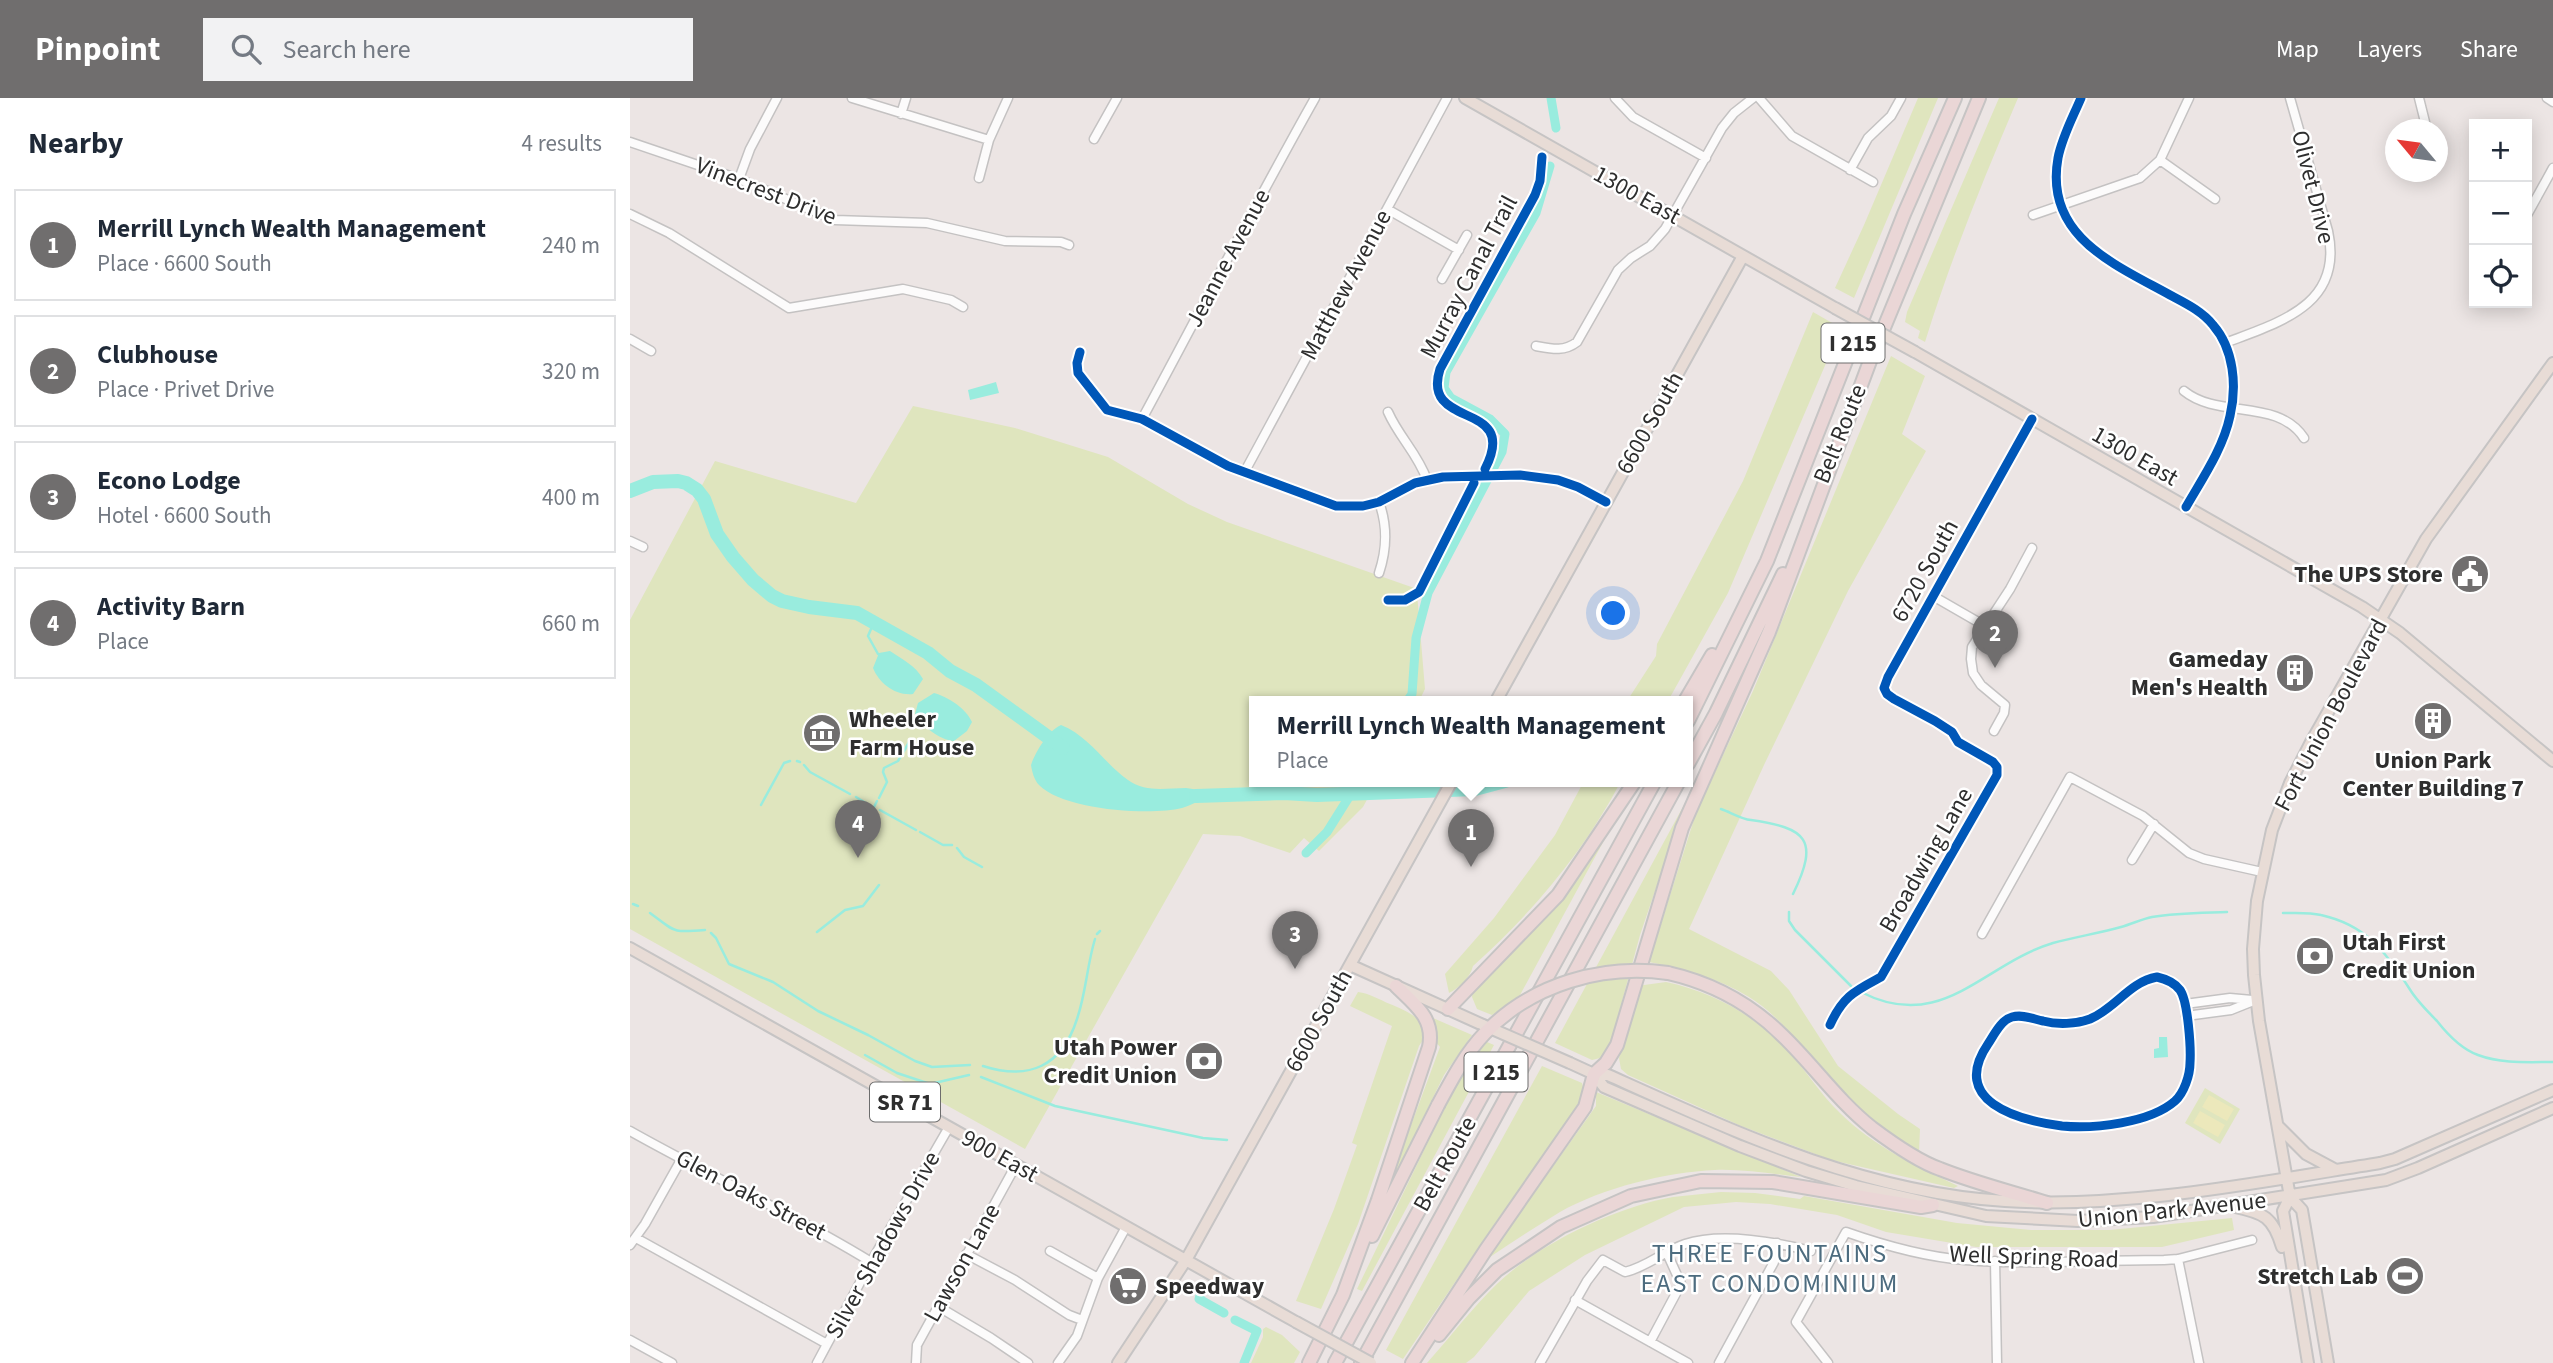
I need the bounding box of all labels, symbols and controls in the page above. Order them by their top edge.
search box [203,18,693,81]
text: Pinpoint [35,26,161,73]
icon: search [227,30,265,68]
text: Search here [283,31,411,68]
text: Map [2276,32,2319,67]
text: Layers [2357,32,2422,67]
text: Share [2460,32,2518,67]
north arrow [2385,119,2448,182]
map controls [2469,119,2532,308]
button: + [2469,119,2532,182]
text: Nearby [28,122,123,165]
text: 4 results [522,127,602,160]
street label: Olivet Drive [2282,127,2344,247]
street label: Vinecrest Drive [690,148,842,234]
street label: 1300 East [1587,157,1687,233]
button: − [2469,182,2532,245]
street label: Jeanne Avenue [1177,183,1279,333]
street label: Murray Canal Trail [1411,189,1527,365]
street label: Matthew Avenue [1292,203,1400,367]
text: Merrill Lynch Wealth Management [97,210,486,247]
text: 1 [47,229,59,262]
text: 240 m [542,229,600,262]
button: locate [2469,245,2532,308]
text: Place · 6600 South [97,247,272,280]
road number: I 215 [1822,324,1884,362]
text: Clubhouse [97,336,218,373]
text: 2 [47,355,59,388]
text: 320 m [542,355,600,388]
street label: 6600 South [1607,365,1693,481]
text: Place · Privet Drive [97,373,275,406]
street label: Belt Route [1804,379,1876,489]
street label: 1300 East [2085,417,2185,495]
text: Econo Lodge [97,462,241,499]
text: 3 [47,481,59,514]
text: 400 m [542,481,600,514]
text: Hotel · 6600 South [97,499,272,532]
street label: 6720 South [1882,513,1968,629]
public building icon: The UPS Store [2449,553,2491,595]
place label: The UPS Store [2294,557,2443,592]
text: Activity Barn [97,588,245,625]
your location [1596,596,1630,630]
text: 4 [47,607,59,640]
text: 660 m [542,607,600,640]
pin: 2 [1972,610,2018,668]
street label: Fort Union Boulevard [2265,612,2397,818]
text: Place [97,625,149,658]
place label: Gameday Men's Health [2131,642,2268,705]
building icon: Gameday Men's Health [2274,652,2316,694]
popup [1249,696,1693,787]
building icon: Union Park Center Building 7 [2412,700,2454,742]
place label: Wheeler Farm House [849,702,974,765]
text: Merrill Lynch Wealth Management [1277,707,1665,744]
museum icon: Wheeler Farm House [801,712,843,754]
place label: Union Park Center Building 7 [2342,743,2524,806]
text: Place [1277,744,1328,777]
street label: Broadwing Lane [1870,781,1982,939]
pin: 4 [835,800,881,858]
pin: 1 [1448,809,1494,867]
pin: 3 [1272,911,1318,969]
place label: Utah First Credit Union [2342,925,2475,988]
bank icon: Utah First Credit Union [2294,935,2336,977]
street label: 6600 South [1276,963,1362,1079]
place label: Utah Power Credit Union [1044,1030,1177,1093]
bank icon: Utah Power Credit Union [1183,1040,1225,1082]
road number: I 215 [1464,1052,1528,1091]
road number: SR 71 [870,1082,940,1121]
street label: Belt Route [1404,1110,1486,1218]
street label: 900 East [955,1121,1045,1191]
street label: Glen Oaks Street [670,1141,832,1249]
street label: Silver Shadows Drive [817,1145,949,1345]
street label: Union Park Avenue [2076,1183,2268,1237]
street label: Lawson Lane [915,1197,1009,1329]
district label: THREE FOUNTAINS EAST CONDOMINIUM [1641,1235,1899,1302]
street label: Well Spring Road [1949,1237,2119,1277]
sports icon: Stretch Lab [2384,1255,2426,1297]
place label: Stretch Lab [2257,1259,2378,1294]
supermarket icon: Speedway [1107,1265,1149,1307]
place label: Speedway [1155,1269,1265,1304]

